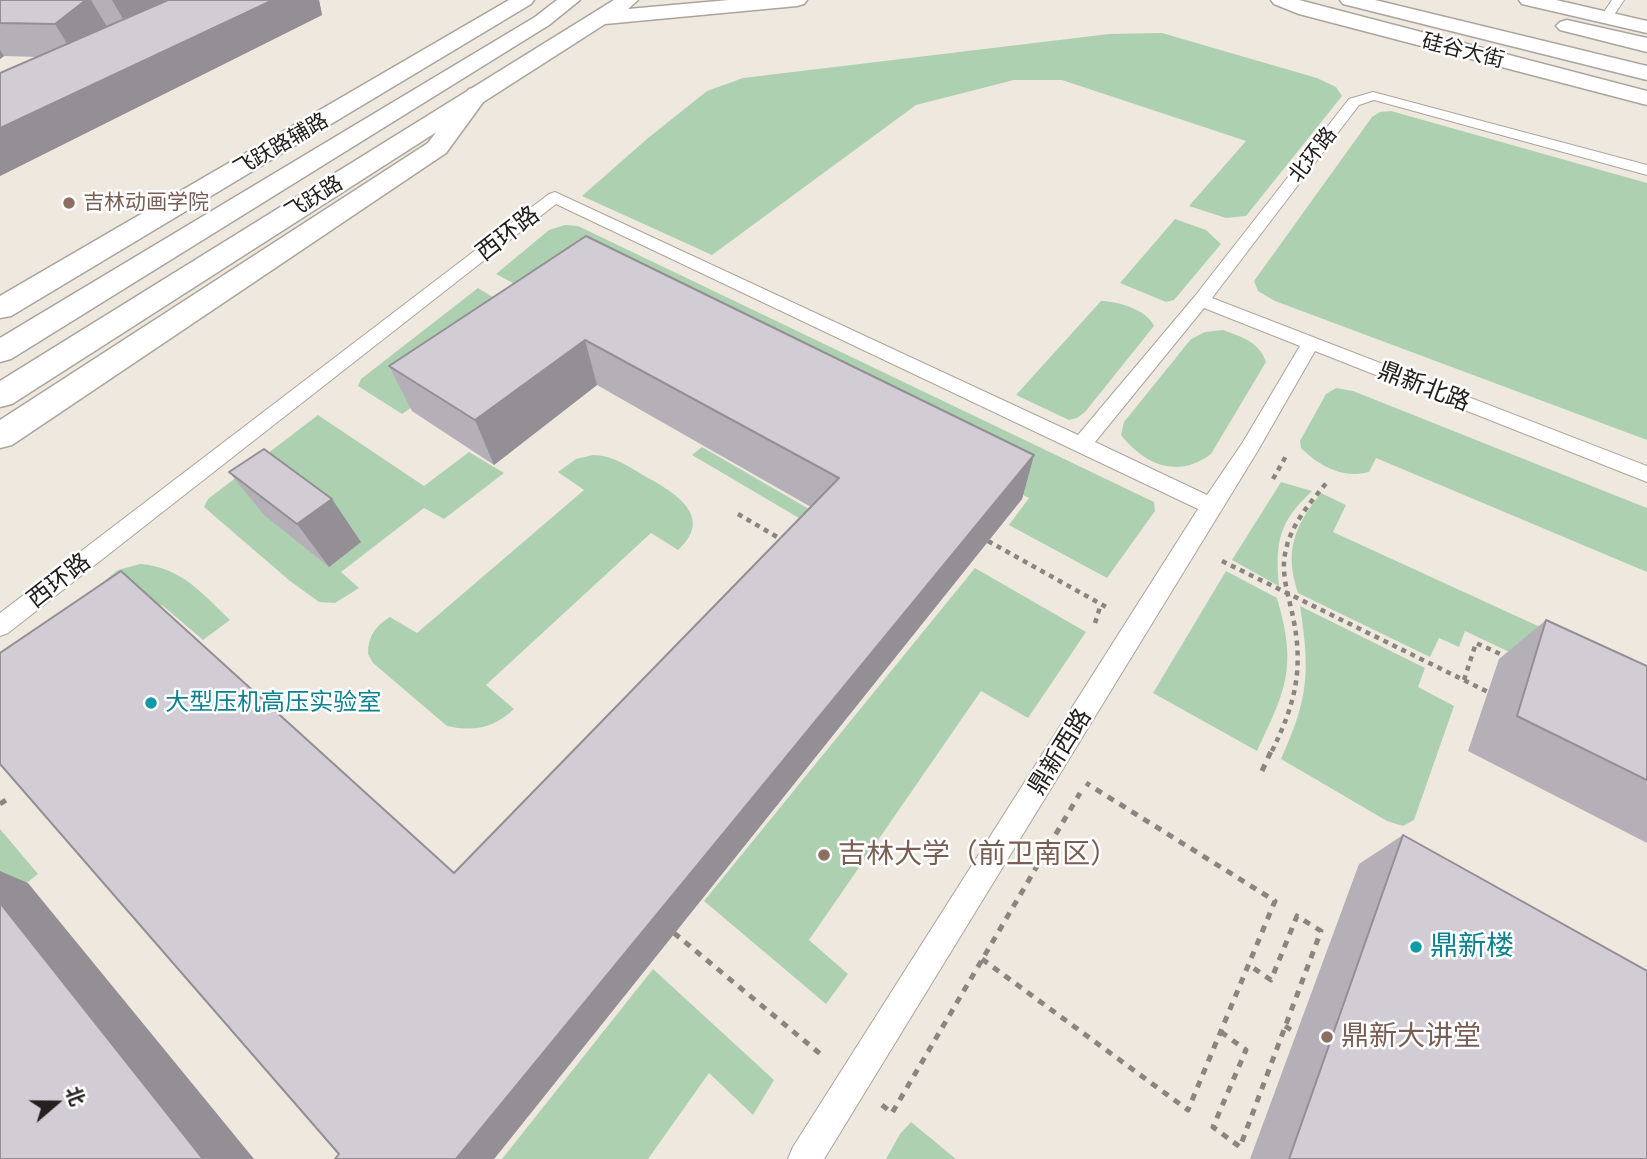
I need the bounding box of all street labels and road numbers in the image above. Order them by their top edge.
street label: 硅谷大街 [1419,29,1507,73]
street label: 飞跃路辅路 [229,108,333,182]
street label: 北环路 [1284,122,1342,188]
street label: 飞跃路 [281,171,347,225]
street label: 西环路 [471,200,545,268]
street label: 鼎新北路 [1374,356,1474,418]
street label: 西环路 [22,547,96,615]
street label: 鼎新西路 [1022,704,1098,800]

